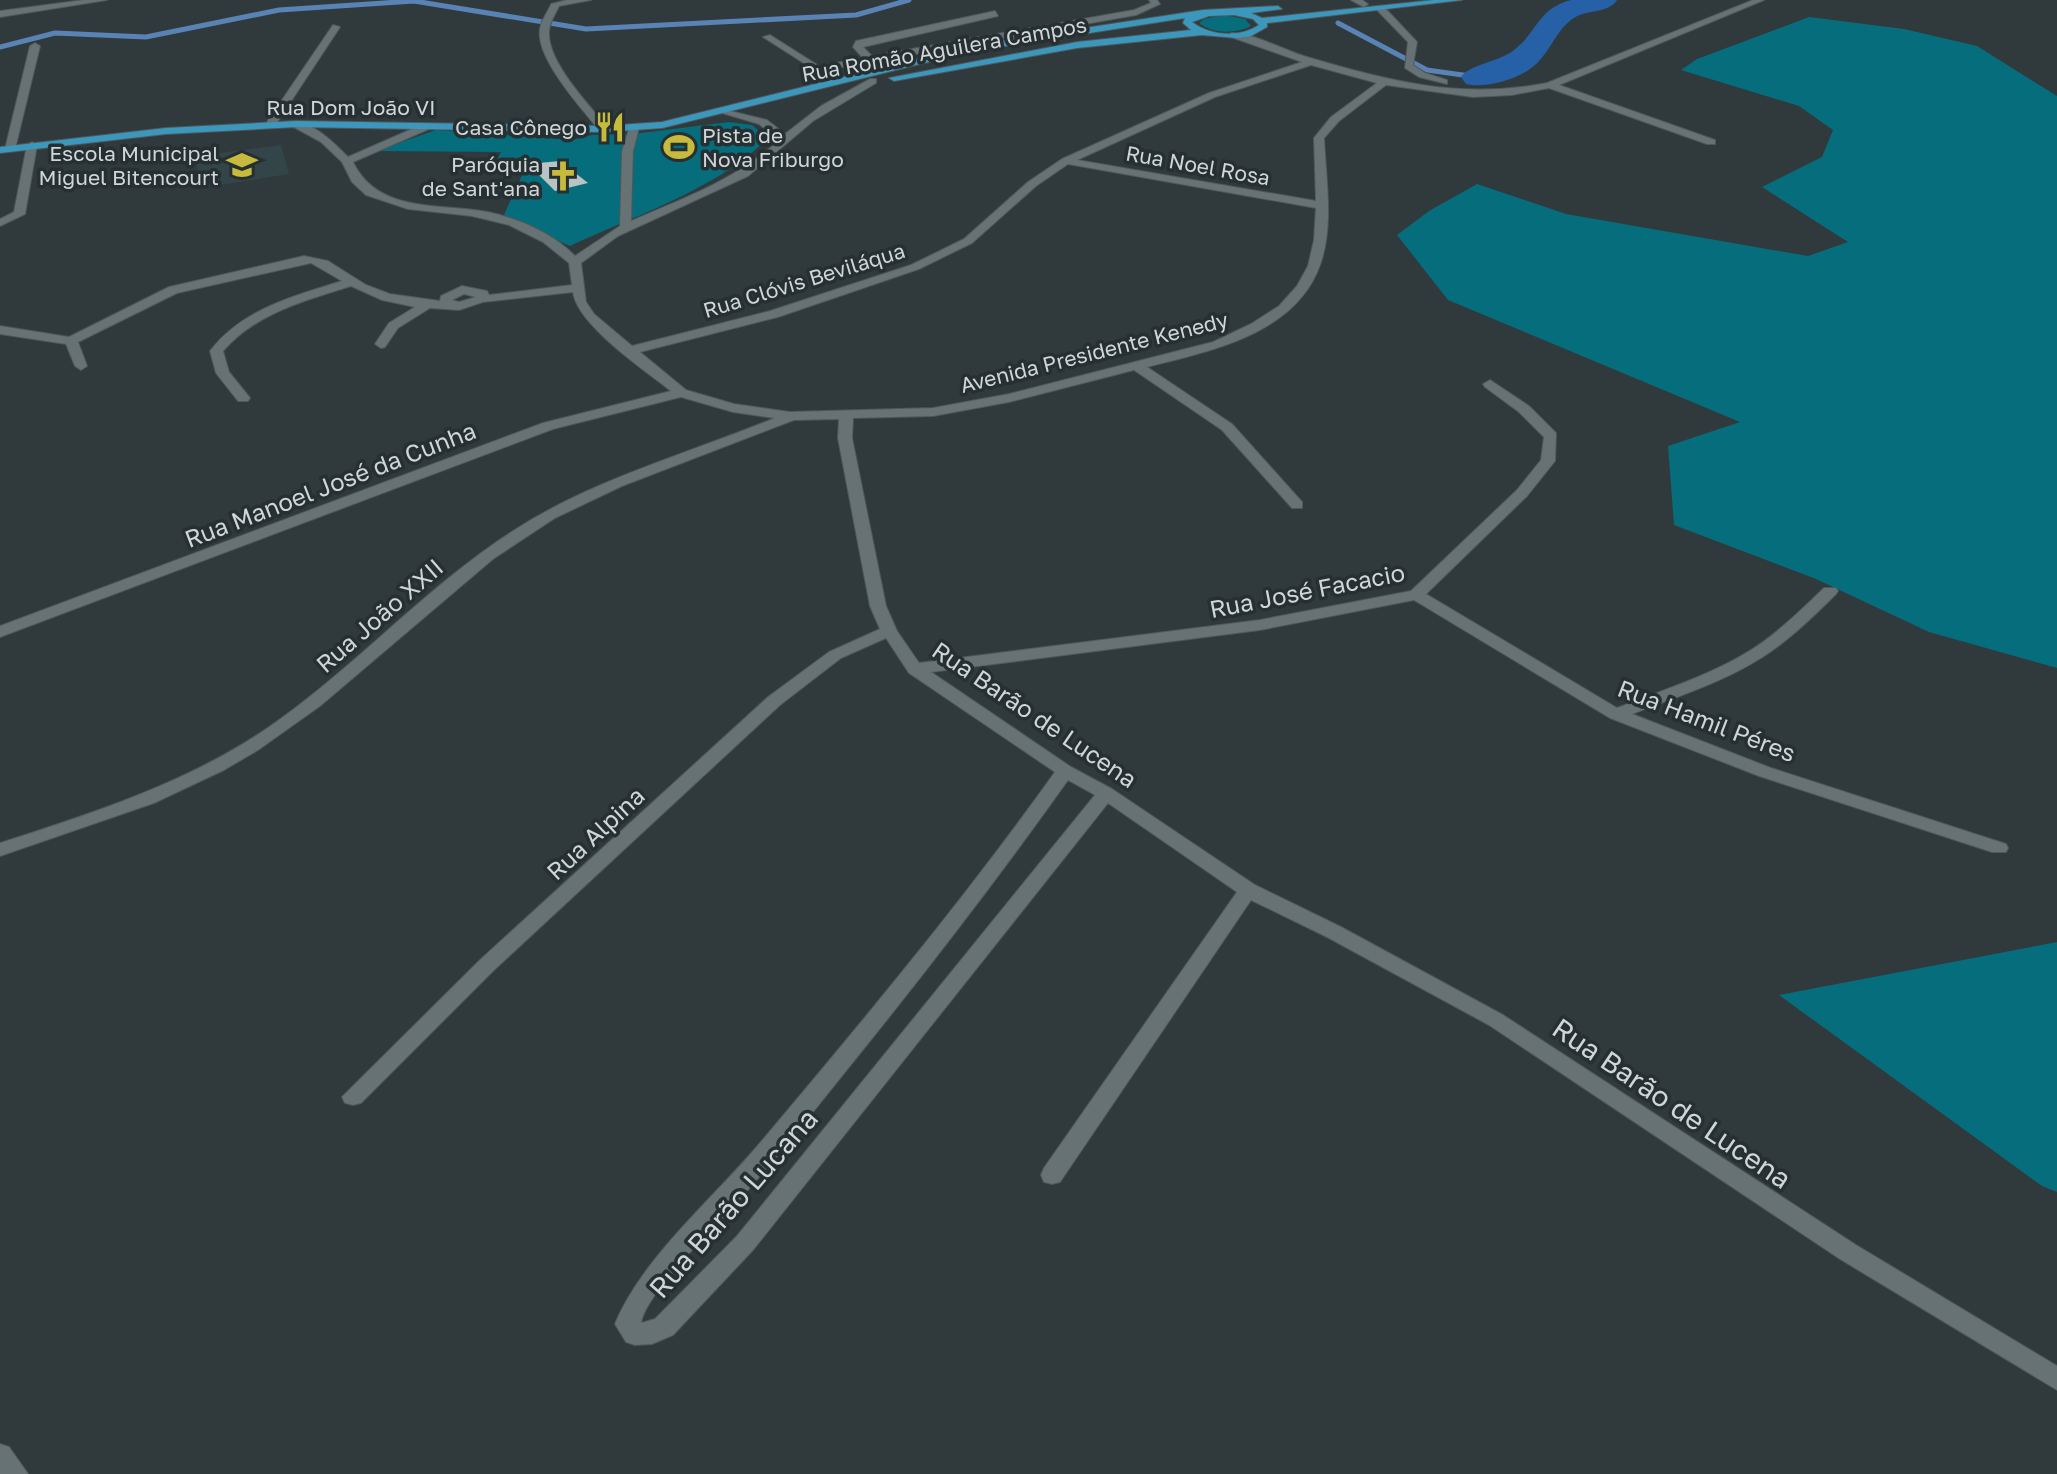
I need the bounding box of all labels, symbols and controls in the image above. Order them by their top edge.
street label: Rua Romão Aguilera Campos [799,11,1089,87]
street label: Rua Dom João VI [266,94,436,120]
restaurant icon: Casa Cônego [593,110,627,144]
place label: Casa Cônego [455,114,587,140]
place label: Pista de Nova Friburgo [702,122,844,172]
sports icon: Pista de Nova Friburgo [662,130,696,164]
place label: Escola Municipal Miguel Bitencourt [39,140,219,190]
street label: Rua Noel Rosa [1124,140,1272,190]
school or university icon: Escola Municipal Miguel Bitencourt [225,148,259,182]
place label: Paróquia de Sant'ana [422,151,540,201]
church icon: Paróquia de Sant'ana [546,159,580,193]
street label: Rua Clóvis Beviláqua [700,237,908,323]
street label: Avenida Presidente Kenedy [957,306,1231,398]
street label: Rua Manoel José da Cunha [180,415,480,553]
street label: Rua João XXII [310,552,448,678]
street label: Rua José Facacio [1207,557,1407,623]
street label: Rua Barão de Lucena [927,635,1143,793]
street label: Rua Hamil Péres [1614,673,1800,767]
street label: Rua Alpina [540,781,650,885]
street label: Rua Barão de Lucena [1547,1011,1797,1195]
street label: Rua Barão Lucana [642,1102,824,1304]

